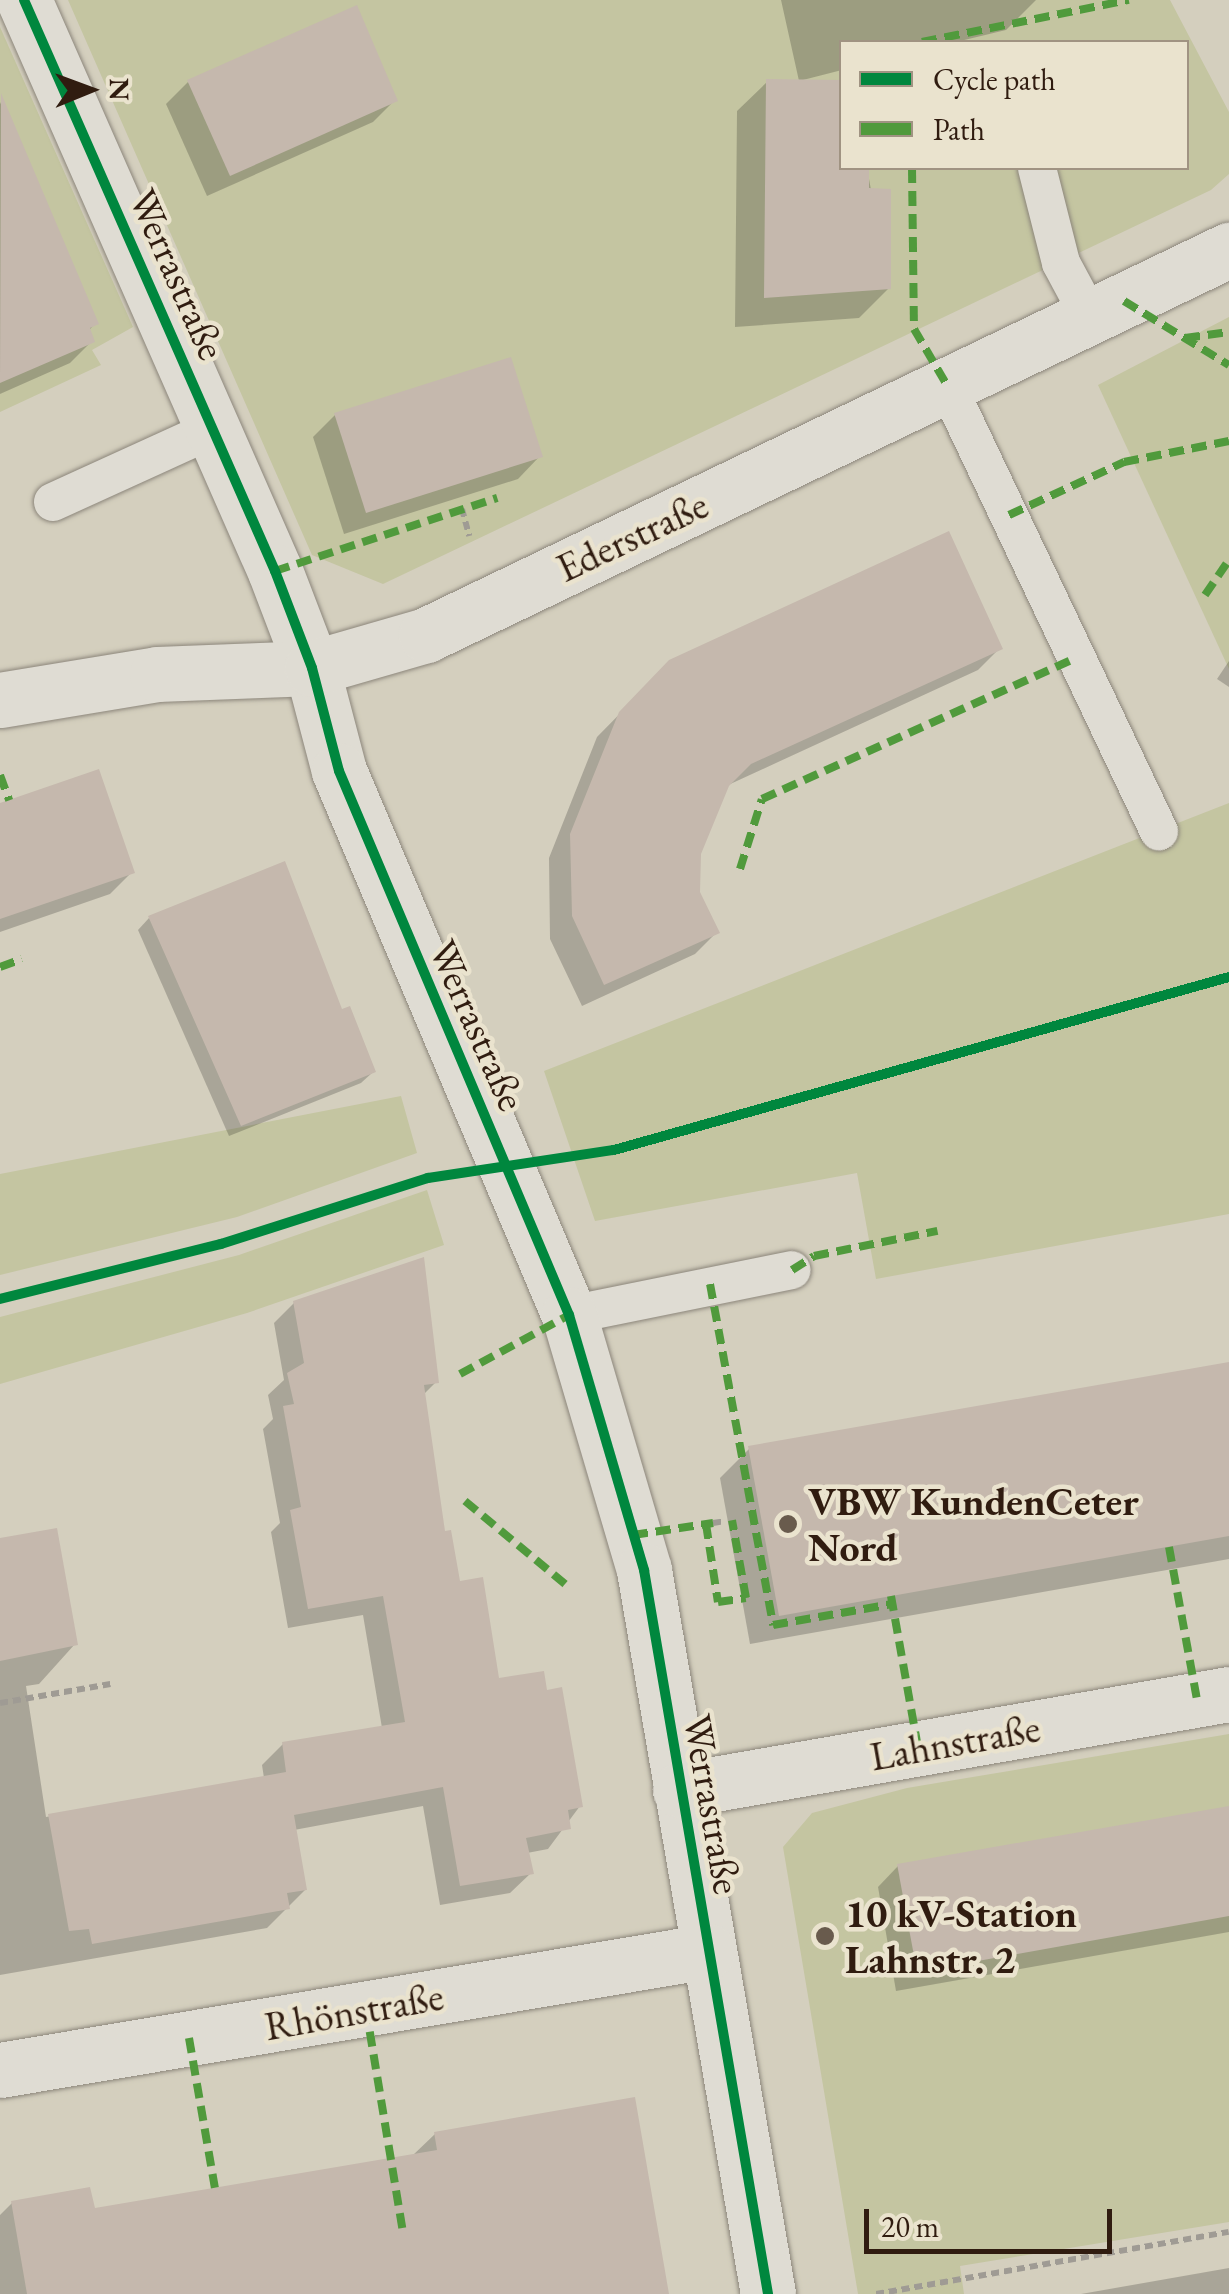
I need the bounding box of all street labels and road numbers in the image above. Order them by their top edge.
street label: Werrastraße [119,181,237,367]
street label: Ederstraße [549,480,715,592]
street label: Werrastraße [419,932,537,1118]
street label: Lahnstraße [866,1703,1044,1781]
street label: Werrastraße [674,1710,752,1898]
street label: Rhönstraße [261,1972,447,2050]

